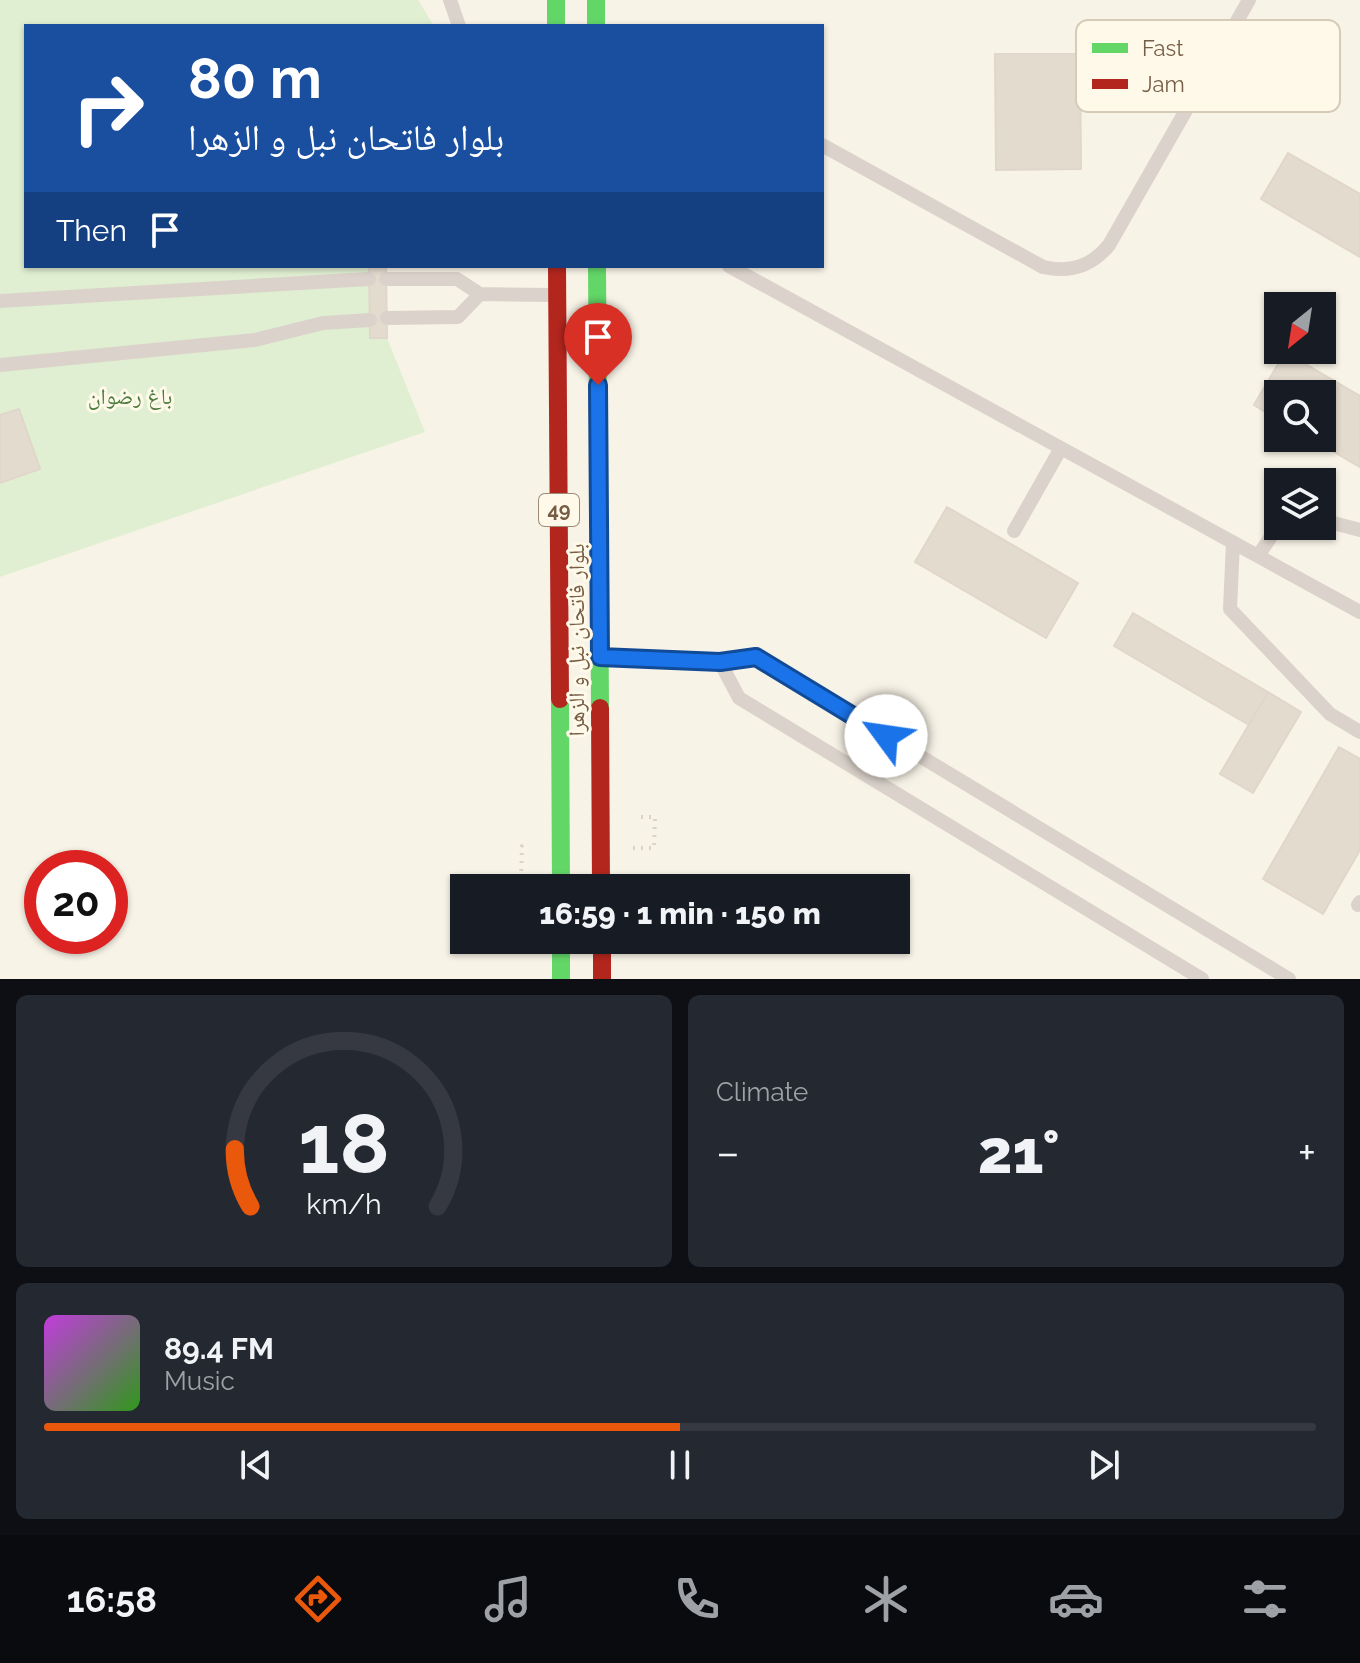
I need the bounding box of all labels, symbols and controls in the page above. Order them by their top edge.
legend [1076,20,1340,112]
text: Fast [1142,35,1184,61]
text: 80 m [188,45,322,111]
icon: right [56,56,160,160]
text: Jam [1142,71,1185,97]
text: بلوار فاتحان نبل و الزهرا [188,116,504,158]
icon: arrive [143,208,187,252]
text: Then [56,213,127,248]
north arrow [1264,292,1336,364]
map controls [1264,292,1336,540]
pin [564,303,632,385]
icon: arrive [576,315,620,359]
button: search [1264,380,1336,452]
park label: باغ رضوان [88,383,172,410]
button: layers [1264,468,1336,540]
road number: 49 [539,494,579,526]
street label: بلوار فاتحان نبل و الزهرا [563,543,590,737]
position arrow [844,694,928,778]
speed limit sign: 20 [24,850,128,954]
text: 16:59 · 1 min · 150 m [539,896,821,931]
text: Climate [716,1077,808,1107]
text: 18 [298,1095,390,1192]
text: 21° [978,1117,1060,1187]
text: − [716,1127,740,1178]
text: + [1298,1127,1316,1178]
text: km/h [306,1187,382,1221]
text: 89.4 FM [164,1331,274,1366]
text: Music [164,1366,235,1396]
icon: previous [234,1443,278,1487]
icon: pause [658,1443,702,1487]
icon: next [1082,1443,1126,1487]
icon: directions [290,1571,346,1627]
icon: music [480,1571,536,1627]
icon: phone [669,1571,725,1627]
icon: climate [858,1571,914,1627]
icon: car [1048,1571,1104,1627]
icon: filters [1237,1571,1293,1627]
text: 16:58 [67,1578,157,1620]

